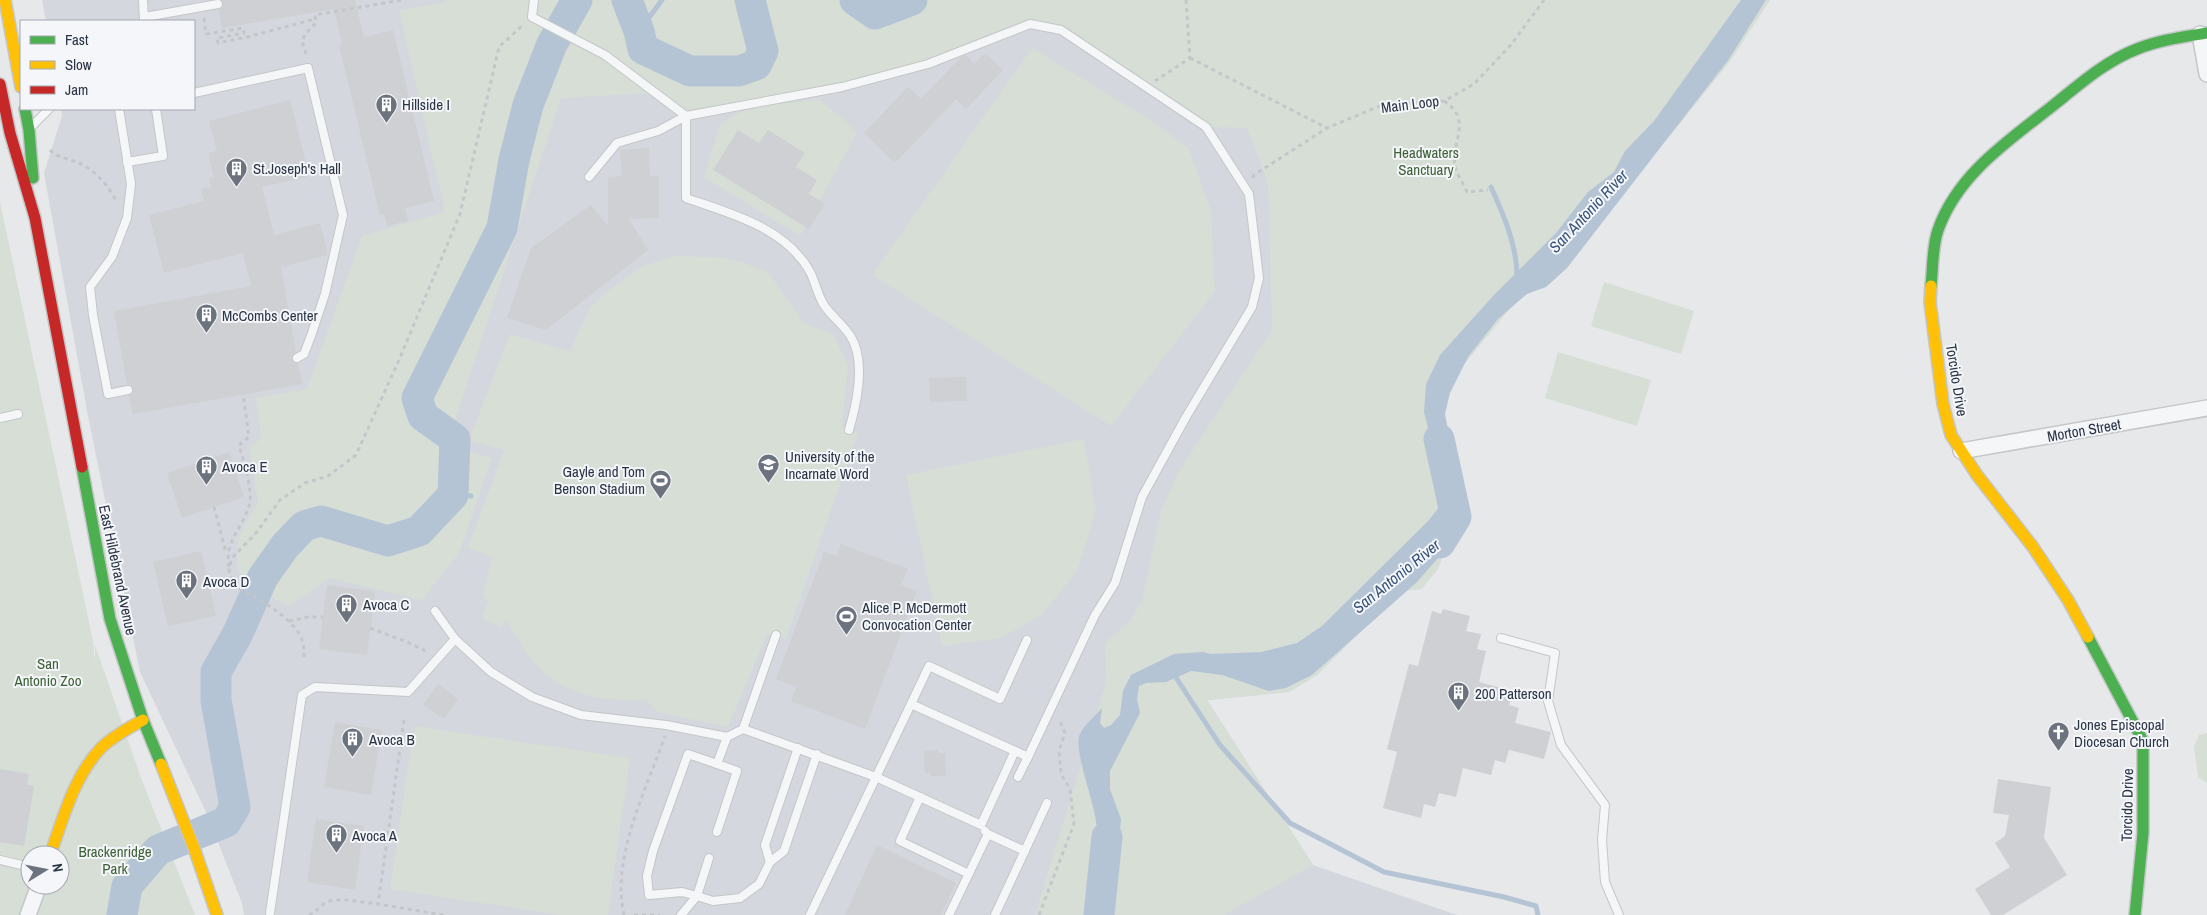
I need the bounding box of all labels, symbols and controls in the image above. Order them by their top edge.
legend [20,20,195,110]
text: Fast [65,29,89,50]
text: Slow [65,54,92,75]
text: Jam [65,79,88,100]
street label: Main Loop [1380,90,1440,118]
building icon: Hillside I [374,92,398,123]
place label: Hillside I [402,94,450,115]
park label: Headwaters Sanctuary [1393,142,1459,180]
building icon: St.Joseph's Hall [225,156,249,187]
place label: St.Joseph's Hall [253,158,341,179]
water label: San Antonio River [1544,164,1633,257]
building icon: McCombs Center [194,303,218,334]
place label: McCombs Center [222,305,318,326]
street label: Torcido Drive [1941,342,1973,418]
street label: Morton Street [2045,413,2123,447]
place label: University of the Incarnate Word [785,446,875,484]
school or university icon: University of the Incarnate Word [757,453,781,484]
building icon: Avoca E [194,454,218,485]
place label: Avoca E [221,456,268,477]
place label: Gayle and Tom Benson Stadium [554,461,645,499]
sports icon: Gayle and Tom Benson Stadium [649,468,673,499]
street label: East Hildebrand Avenue [94,503,142,637]
water label: San Antonio River [1348,534,1445,618]
building icon: Avoca D [175,569,199,600]
place label: Avoca D [202,571,249,592]
building icon: Avoca C [335,592,359,623]
place label: Avoca C [362,594,409,615]
place label: Alice P. McDermott Convocation Center [861,597,971,635]
sports icon: Alice P. McDermott Convocation Center [834,604,858,635]
park label: San Antonio Zoo [13,653,82,691]
building icon: 200 Patterson [1447,681,1471,712]
place label: 200 Patterson [1475,683,1552,704]
place label: Jones Episcopal Diocesan Church [2074,714,2169,752]
church icon: Jones Episcopal Diocesan Church [2046,721,2070,752]
building icon: Avoca B [341,727,365,758]
place label: Avoca B [368,729,415,750]
street label: Torcido Drive [2116,768,2138,842]
building icon: Avoca A [324,823,348,854]
place label: Avoca A [351,825,398,846]
park label: Brackenridge Park [78,841,152,879]
north arrow [20,845,70,895]
text: N [48,862,67,873]

